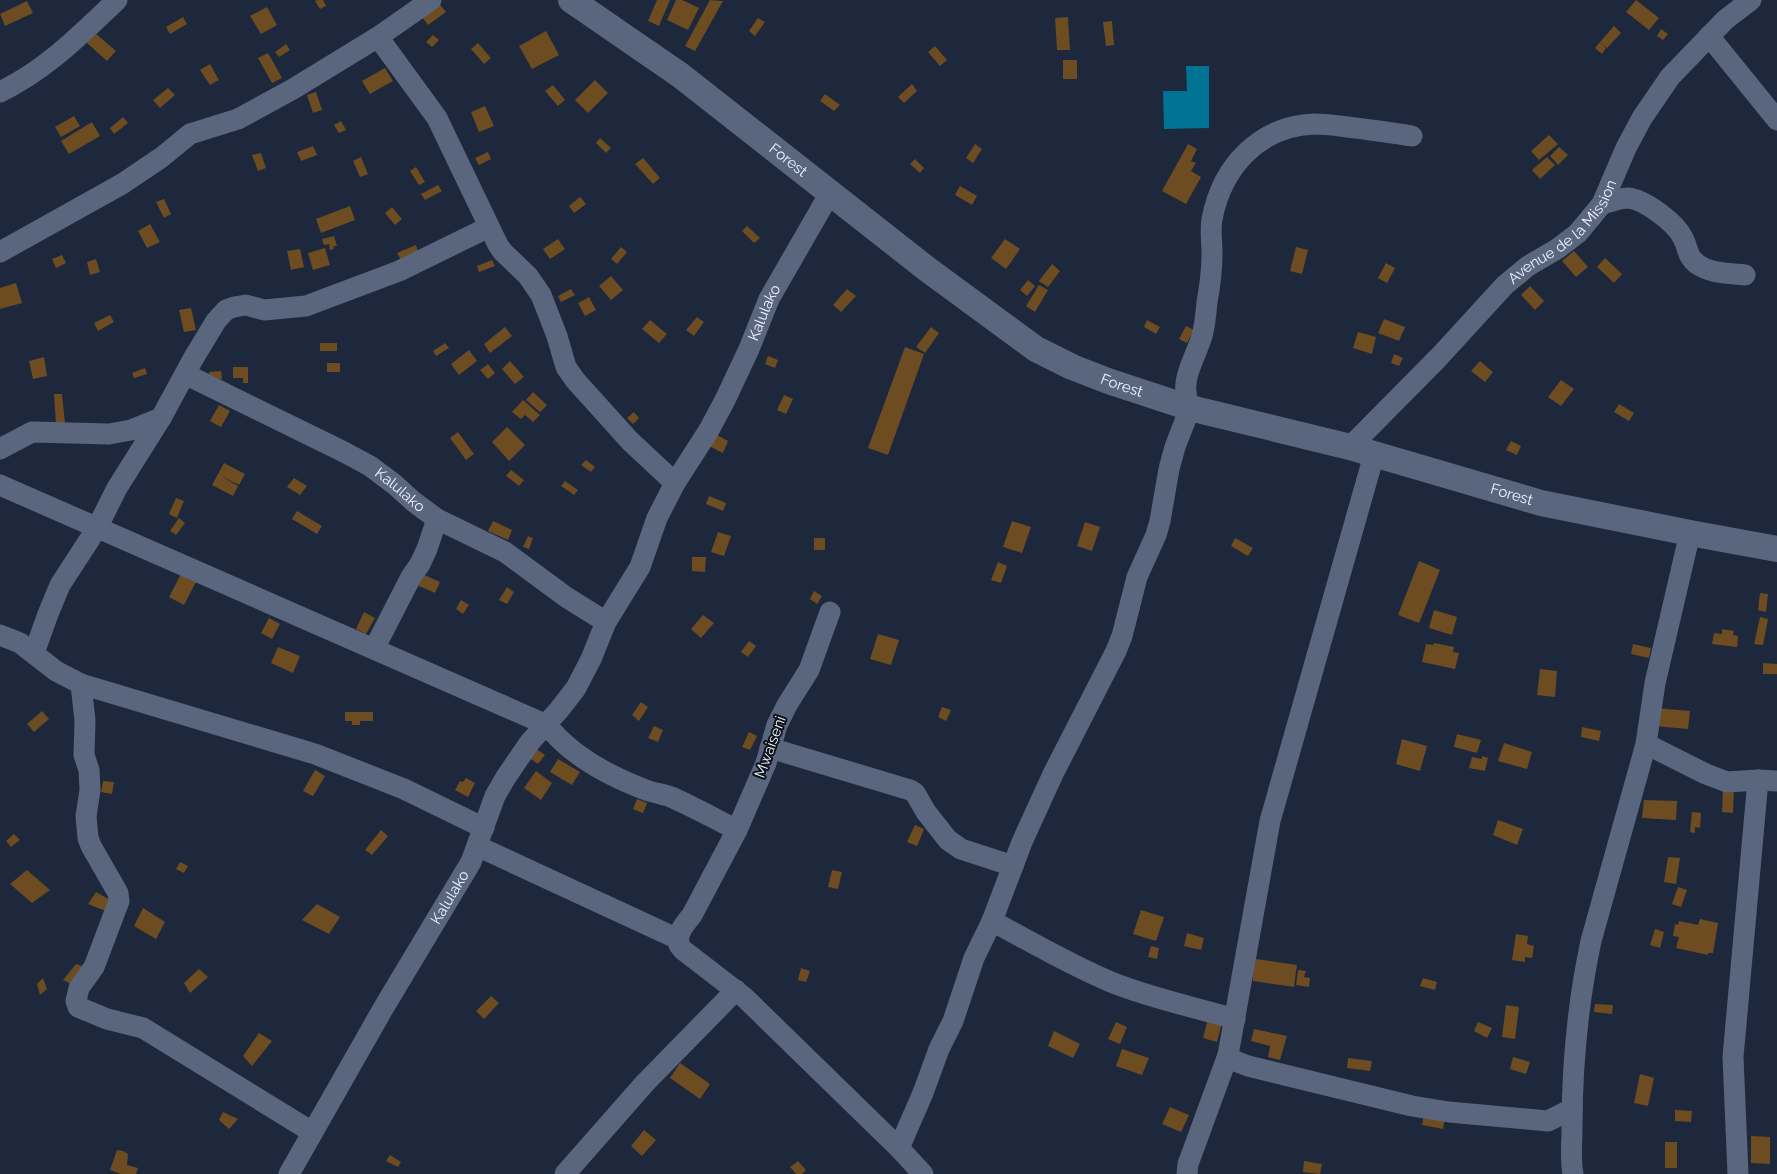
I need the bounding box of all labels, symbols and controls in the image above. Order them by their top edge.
street label: Forest [766,140,811,181]
street label: Avenue de la Mission [1504,177,1620,288]
street label: Kalulako [744,281,784,343]
street label: Forest [1098,370,1145,401]
street label: Kalulako [371,464,428,516]
street label: Forest [1488,480,1535,509]
street label: Mwaiseni [750,714,790,780]
street label: Kalulako [427,867,473,928]

